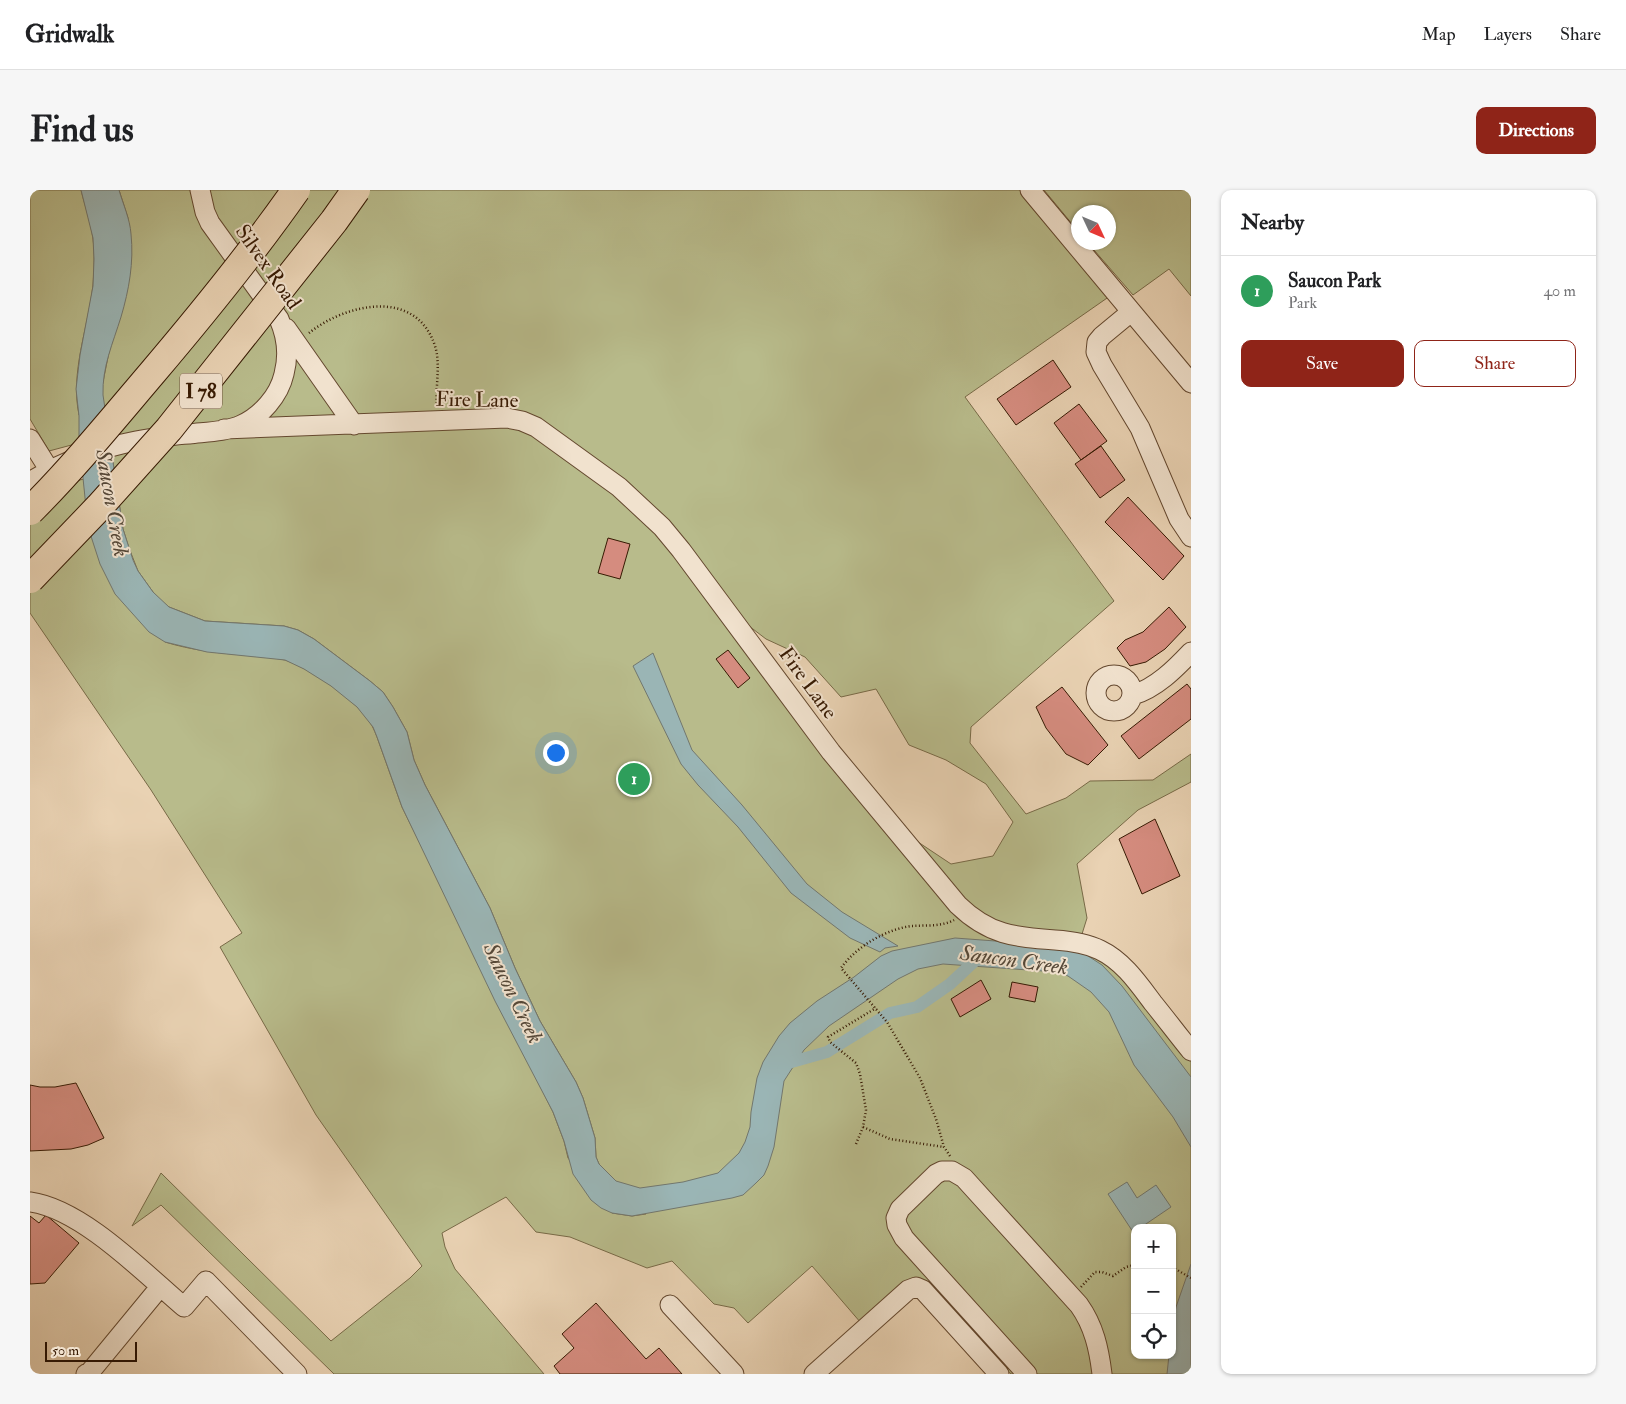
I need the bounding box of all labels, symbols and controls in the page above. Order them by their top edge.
text: Gridwalk [25,19,114,50]
text: Map [1422,23,1456,46]
text: Layers [1484,23,1532,46]
text: Share [1560,23,1601,46]
button: Directions [1476,107,1596,154]
text: Find us [30,108,134,152]
north arrow [1071,205,1116,250]
text: Nearby [1241,209,1304,236]
street label: Silvex Road [229,219,307,315]
text: Saucon Park [1288,269,1381,293]
text: 1 [1254,281,1260,301]
text: 40 m [1543,281,1576,301]
text: Park [1288,293,1317,313]
button: Save [1241,340,1404,387]
button: Share [1414,340,1576,387]
road number: I 78 [180,374,222,408]
street label: Fire Lane [435,386,519,414]
water label: Saucon Creek [89,446,135,559]
street label: Fire Lane [773,641,843,725]
your location [543,740,569,766]
pin: 1 [618,760,650,798]
water label: Saucon Creek [476,937,549,1048]
water label: Saucon Creek [957,938,1070,981]
map controls [1131,1224,1176,1359]
button: + [1131,1224,1176,1269]
button: − [1131,1269,1176,1314]
button: locate [1131,1314,1176,1359]
scale bar [45,1339,138,1362]
text: 50 m [52,1342,79,1359]

